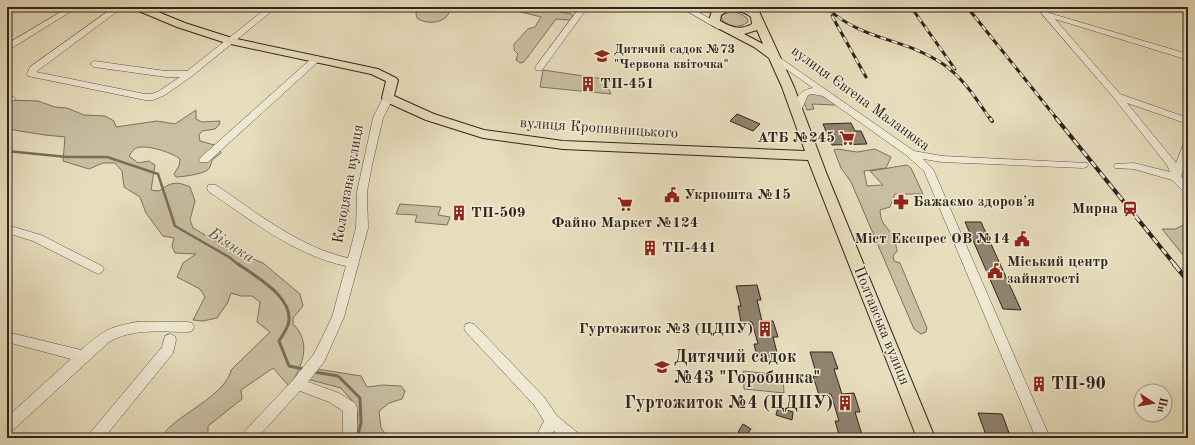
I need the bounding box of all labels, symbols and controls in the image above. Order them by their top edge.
place label: Дитячий садок №73 "Червона квіточка" [614,43,735,71]
street label: вулиця Євгена Маланюка [788,44,933,155]
school or university icon: Дитячий садок №73 "Червона квіточка" [593,47,611,65]
building icon: ТП-451 [579,75,597,93]
place label: ТП-451 [600,77,655,92]
street label: вулиця Кропивницького [519,116,679,142]
street label: Колодязна вулиця [331,123,367,245]
supermarket icon: АТБ №245 [838,129,856,147]
place label: АТБ №245 [757,131,835,146]
public building icon: Укрпошта №15 [663,186,681,204]
place label: Укрпошта №15 [684,188,791,203]
pharmacy icon: Бажаємо здоровʼя [892,193,910,211]
supermarket icon: Файно Маркет №124 [616,195,634,213]
place label: Бажаємо здоровʼя [913,195,1035,210]
station icon: Мирна [1121,200,1139,218]
place label: Мирна [1072,202,1118,217]
building icon: ТП-509 [450,204,468,222]
place label: ТП-509 [471,206,526,221]
place label: Файно Маркет №124 [552,216,698,231]
water label: Біянка [205,225,257,267]
public building icon: Міст Експрес ОВ №14 [1013,230,1031,248]
place label: Міст Експрес ОВ №14 [855,232,1010,247]
building icon: ТП-441 [641,239,659,257]
place label: ТП-441 [662,241,717,256]
place label: Міський центр зайнятості [1007,255,1108,287]
public building icon: Міський центр зайнятості [986,262,1004,280]
street label: Полтавська вулиця [850,265,912,388]
building icon: Гуртожиток №3 (ЦДПУ) [756,320,774,338]
place label: Гуртожиток №3 (ЦДПУ) [579,322,753,337]
place label: Дитячий садок №43 "Горобинка" [674,348,820,387]
school or university icon: Дитячий садок №43 "Горобинка" [653,358,671,376]
building icon: ТП-90 [1030,375,1048,393]
place label: ТП-90 [1051,375,1106,393]
north arrow [1133,383,1173,423]
place label: Гуртожиток №4 (ЦДПУ) [624,394,833,412]
building icon: Гуртожиток №4 (ЦДПУ) [836,394,854,412]
text: Пн [1154,396,1168,413]

